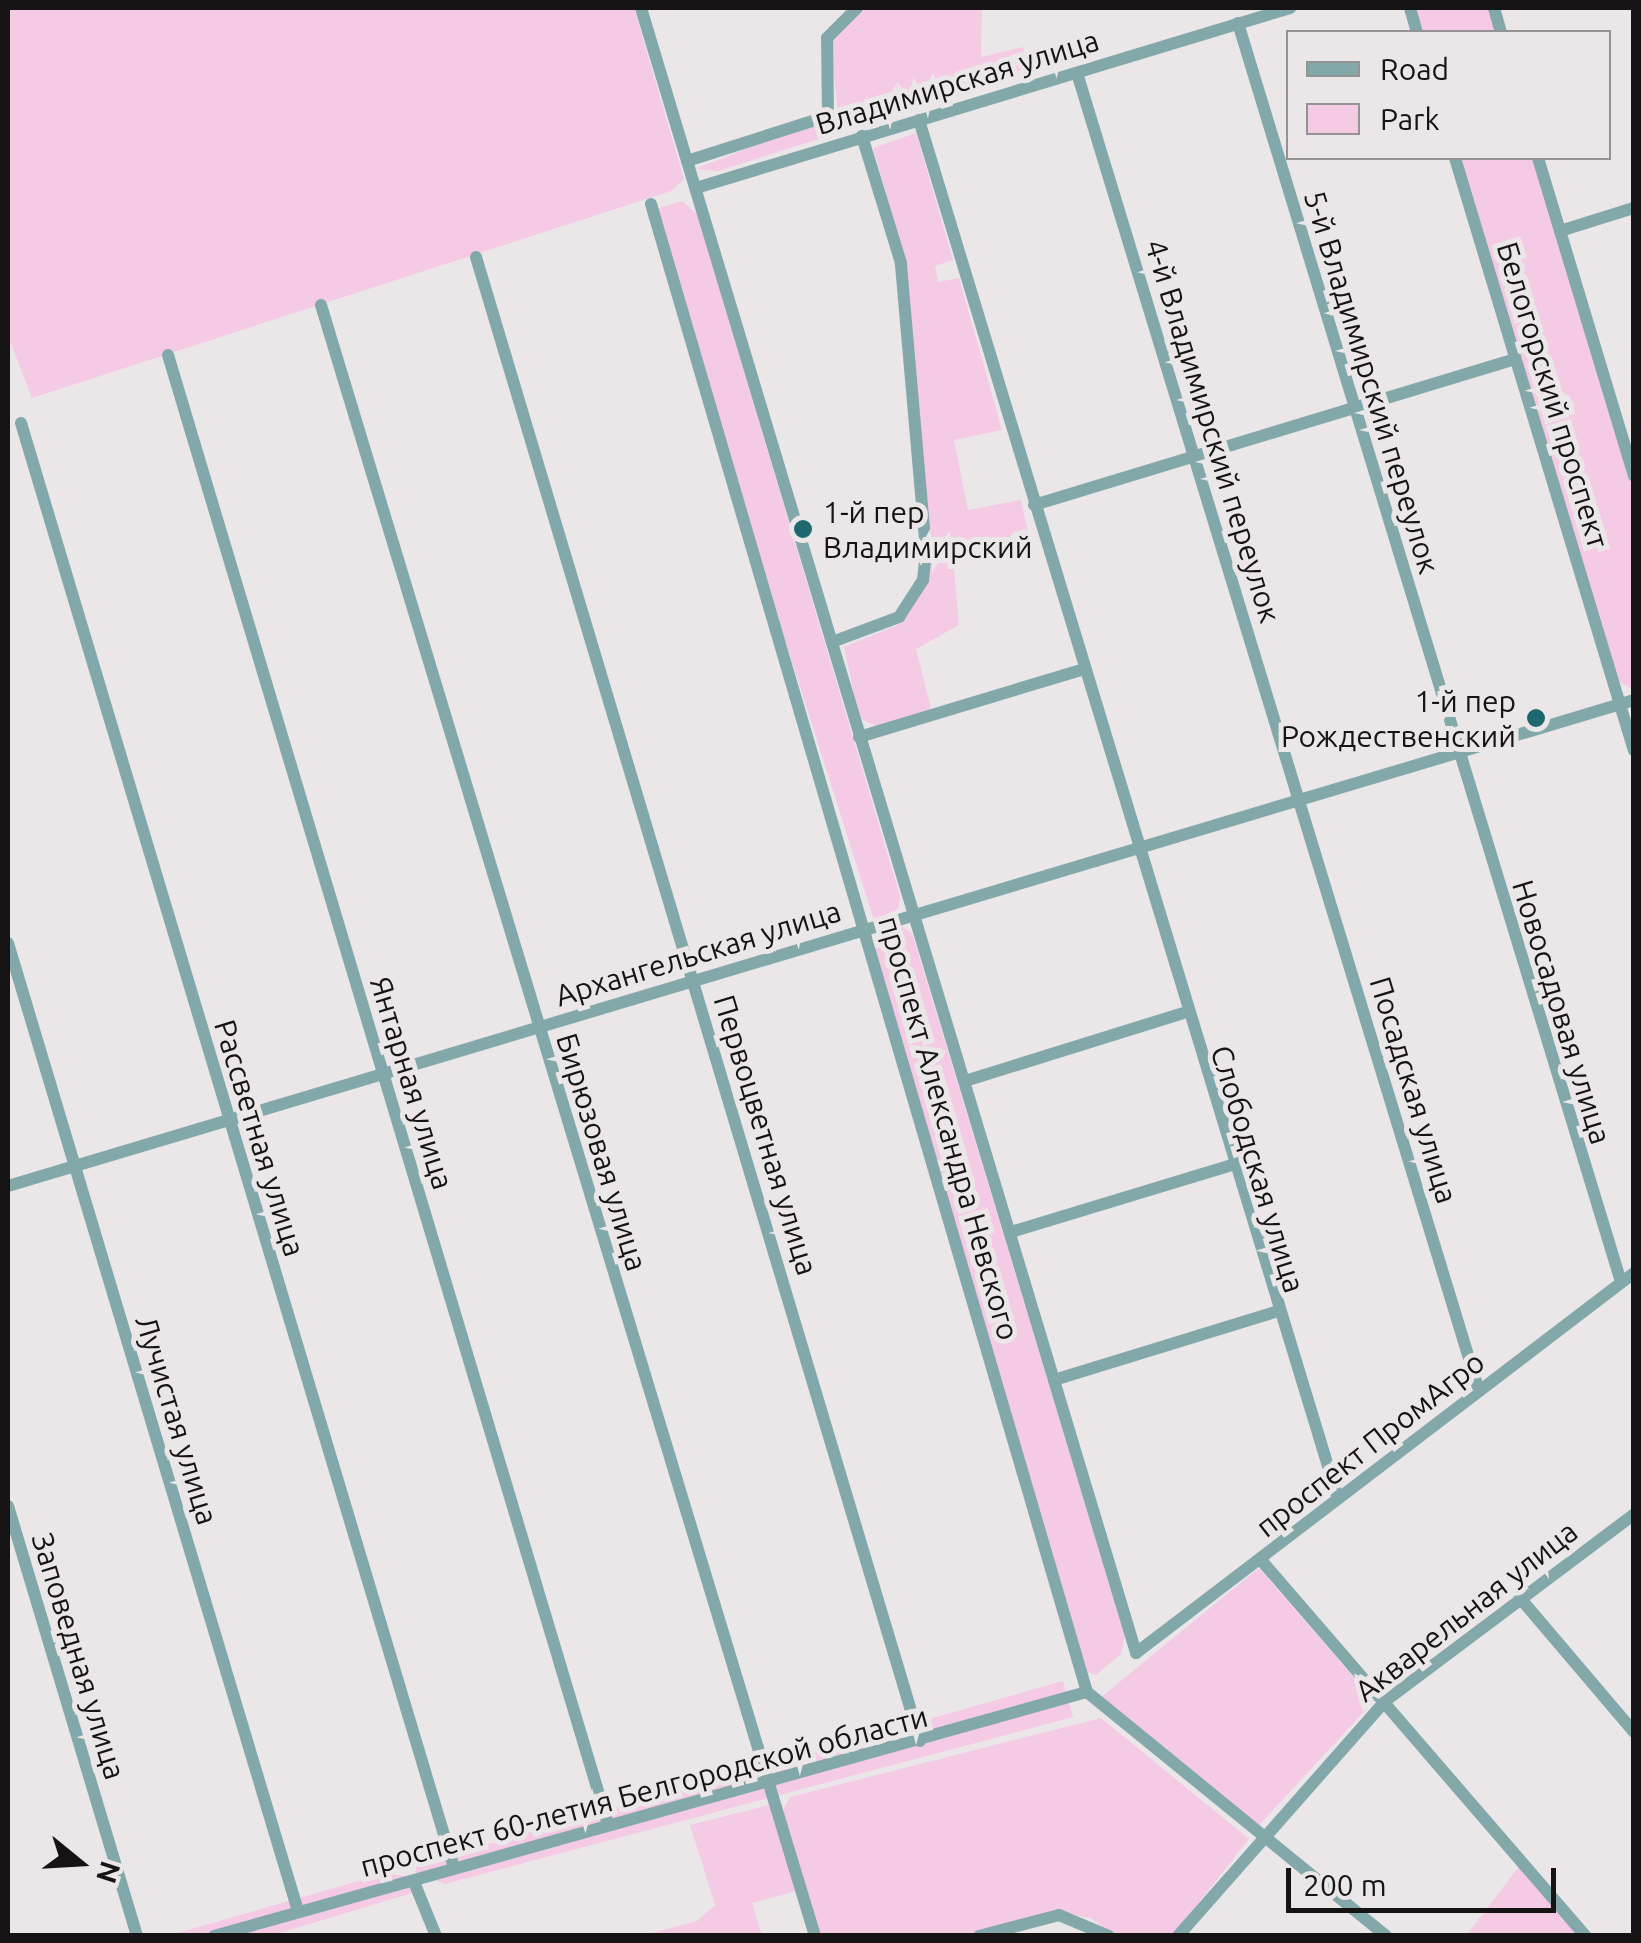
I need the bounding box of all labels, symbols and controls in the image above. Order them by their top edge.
street label: Владимирская улица [811,22,1103,142]
legend [1286,30,1611,160]
text: Road [1380,52,1449,86]
text: Park [1380,102,1440,136]
street label: 5-й Владимирский переулок [1296,186,1448,578]
street label: 4-й Владимирский переулок [1137,235,1289,627]
street label: Белогорский проспект [1489,238,1617,552]
place label: 1-й пер Владимирский [823,494,1032,564]
marker: 1-й пер Владимирский [792,518,814,540]
place label: 1-й пер Рождественский [1281,683,1516,754]
marker: 1-й пер Рождественский [1525,707,1547,729]
street label: Новосадовая улица [1505,876,1619,1148]
street label: Архангельская улица [551,892,845,1014]
street label: проспект Александра Невского [871,912,1027,1344]
street label: Янтарная улица [363,972,461,1194]
street label: Посадская улица [1362,972,1466,1208]
street label: Первоцветная улица [706,991,826,1279]
street label: Рассветная улица [207,1015,313,1261]
street label: Бирюзовая улица [549,1029,655,1275]
street label: Слободская улица [1203,1041,1313,1297]
street label: Лучистая улица [128,1311,226,1529]
street label: проспект ПромАгро [1249,1344,1491,1544]
street label: Акварельная улица [1348,1513,1584,1709]
street label: Заповедная улица [24,1528,134,1784]
street label: проспект 60-летия Белгородской области [356,1698,932,1884]
north arrow [30,1813,130,1913]
scale bar [1291,1848,1561,1910]
text: N [91,1858,127,1887]
text: 200 m [1303,1868,1387,1902]

